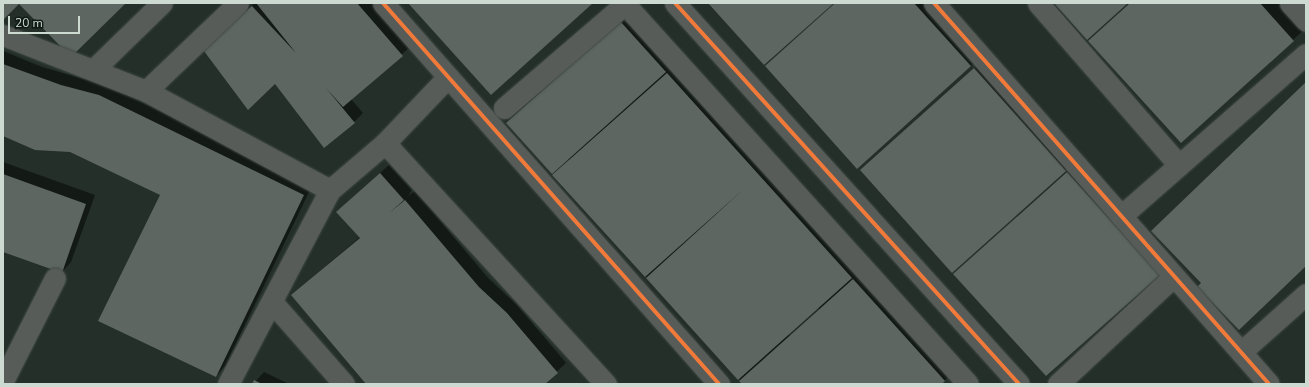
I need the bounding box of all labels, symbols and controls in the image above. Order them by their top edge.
scale bar [10,8,82,34]
text: 20 m [15,15,43,31]

